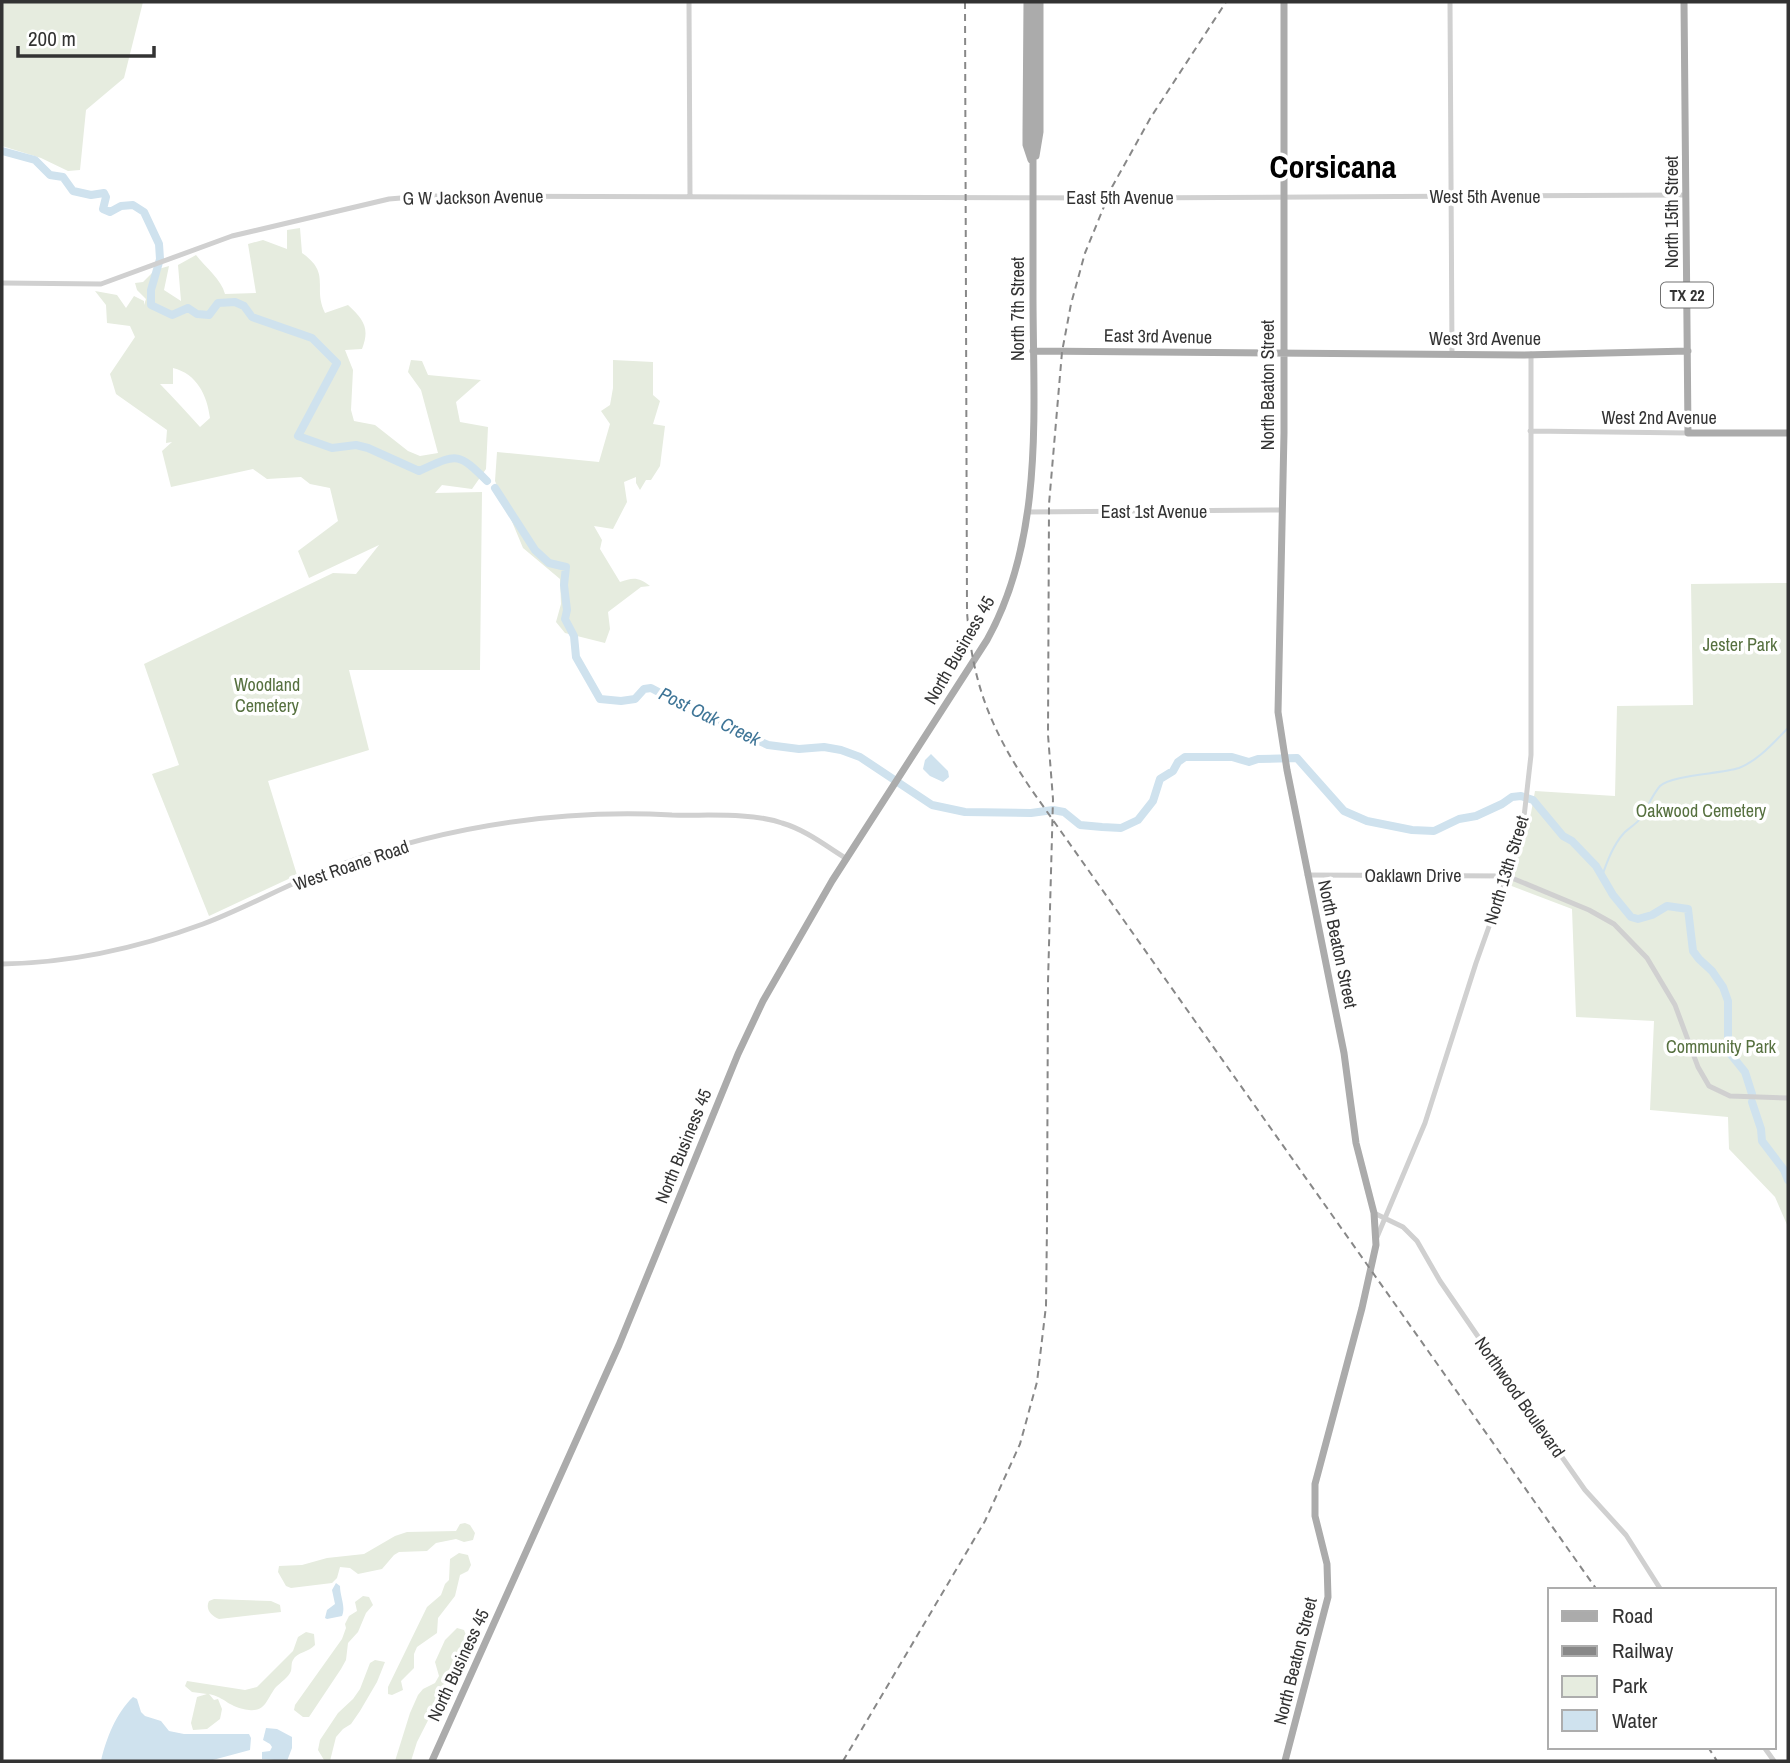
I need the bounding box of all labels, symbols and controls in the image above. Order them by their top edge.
scale bar [18,14,154,58]
text: 200 m [28,24,76,53]
district label: Corsicana [1270,145,1397,188]
street label: North 15th Street [1659,156,1684,268]
street label: G W Jackson Avenue [402,183,544,211]
street label: West 5th Avenue [1429,184,1541,209]
street label: East 5th Avenue [1066,185,1174,210]
street label: North 7th Street [1005,257,1030,361]
road number: TX 22 [1661,282,1713,308]
street label: North Beaton Street [1255,320,1280,450]
street label: East 3rd Avenue [1104,323,1212,349]
street label: West 3rd Avenue [1429,326,1541,351]
street label: West 2nd Avenue [1601,405,1717,430]
street label: East 1st Avenue [1101,499,1207,524]
street label: North Business 45 [918,591,1000,709]
park label: Jester Park [1703,632,1778,657]
park label: Woodland Cemetery [234,672,300,718]
water label: Post Oak Creek [655,680,766,752]
park label: Oakwood Cemetery [1636,798,1767,823]
street label: North 13th Street [1478,813,1534,927]
street label: West Roane Road [290,834,412,896]
street label: Oaklawn Drive [1365,863,1461,888]
street label: North Beaton Street [1312,878,1364,1010]
park label: Community Park [1666,1034,1777,1059]
street label: North Business 45 [649,1085,717,1207]
street label: Northwood Boulevard [1469,1332,1571,1462]
legend [1548,1588,1776,1749]
street label: North Beaton Street [1267,1595,1323,1727]
text: Road [1612,1601,1653,1630]
street label: North Business 45 [421,1605,495,1725]
text: Railway [1612,1636,1674,1665]
text: Park [1612,1671,1648,1700]
text: Water [1612,1706,1658,1735]

